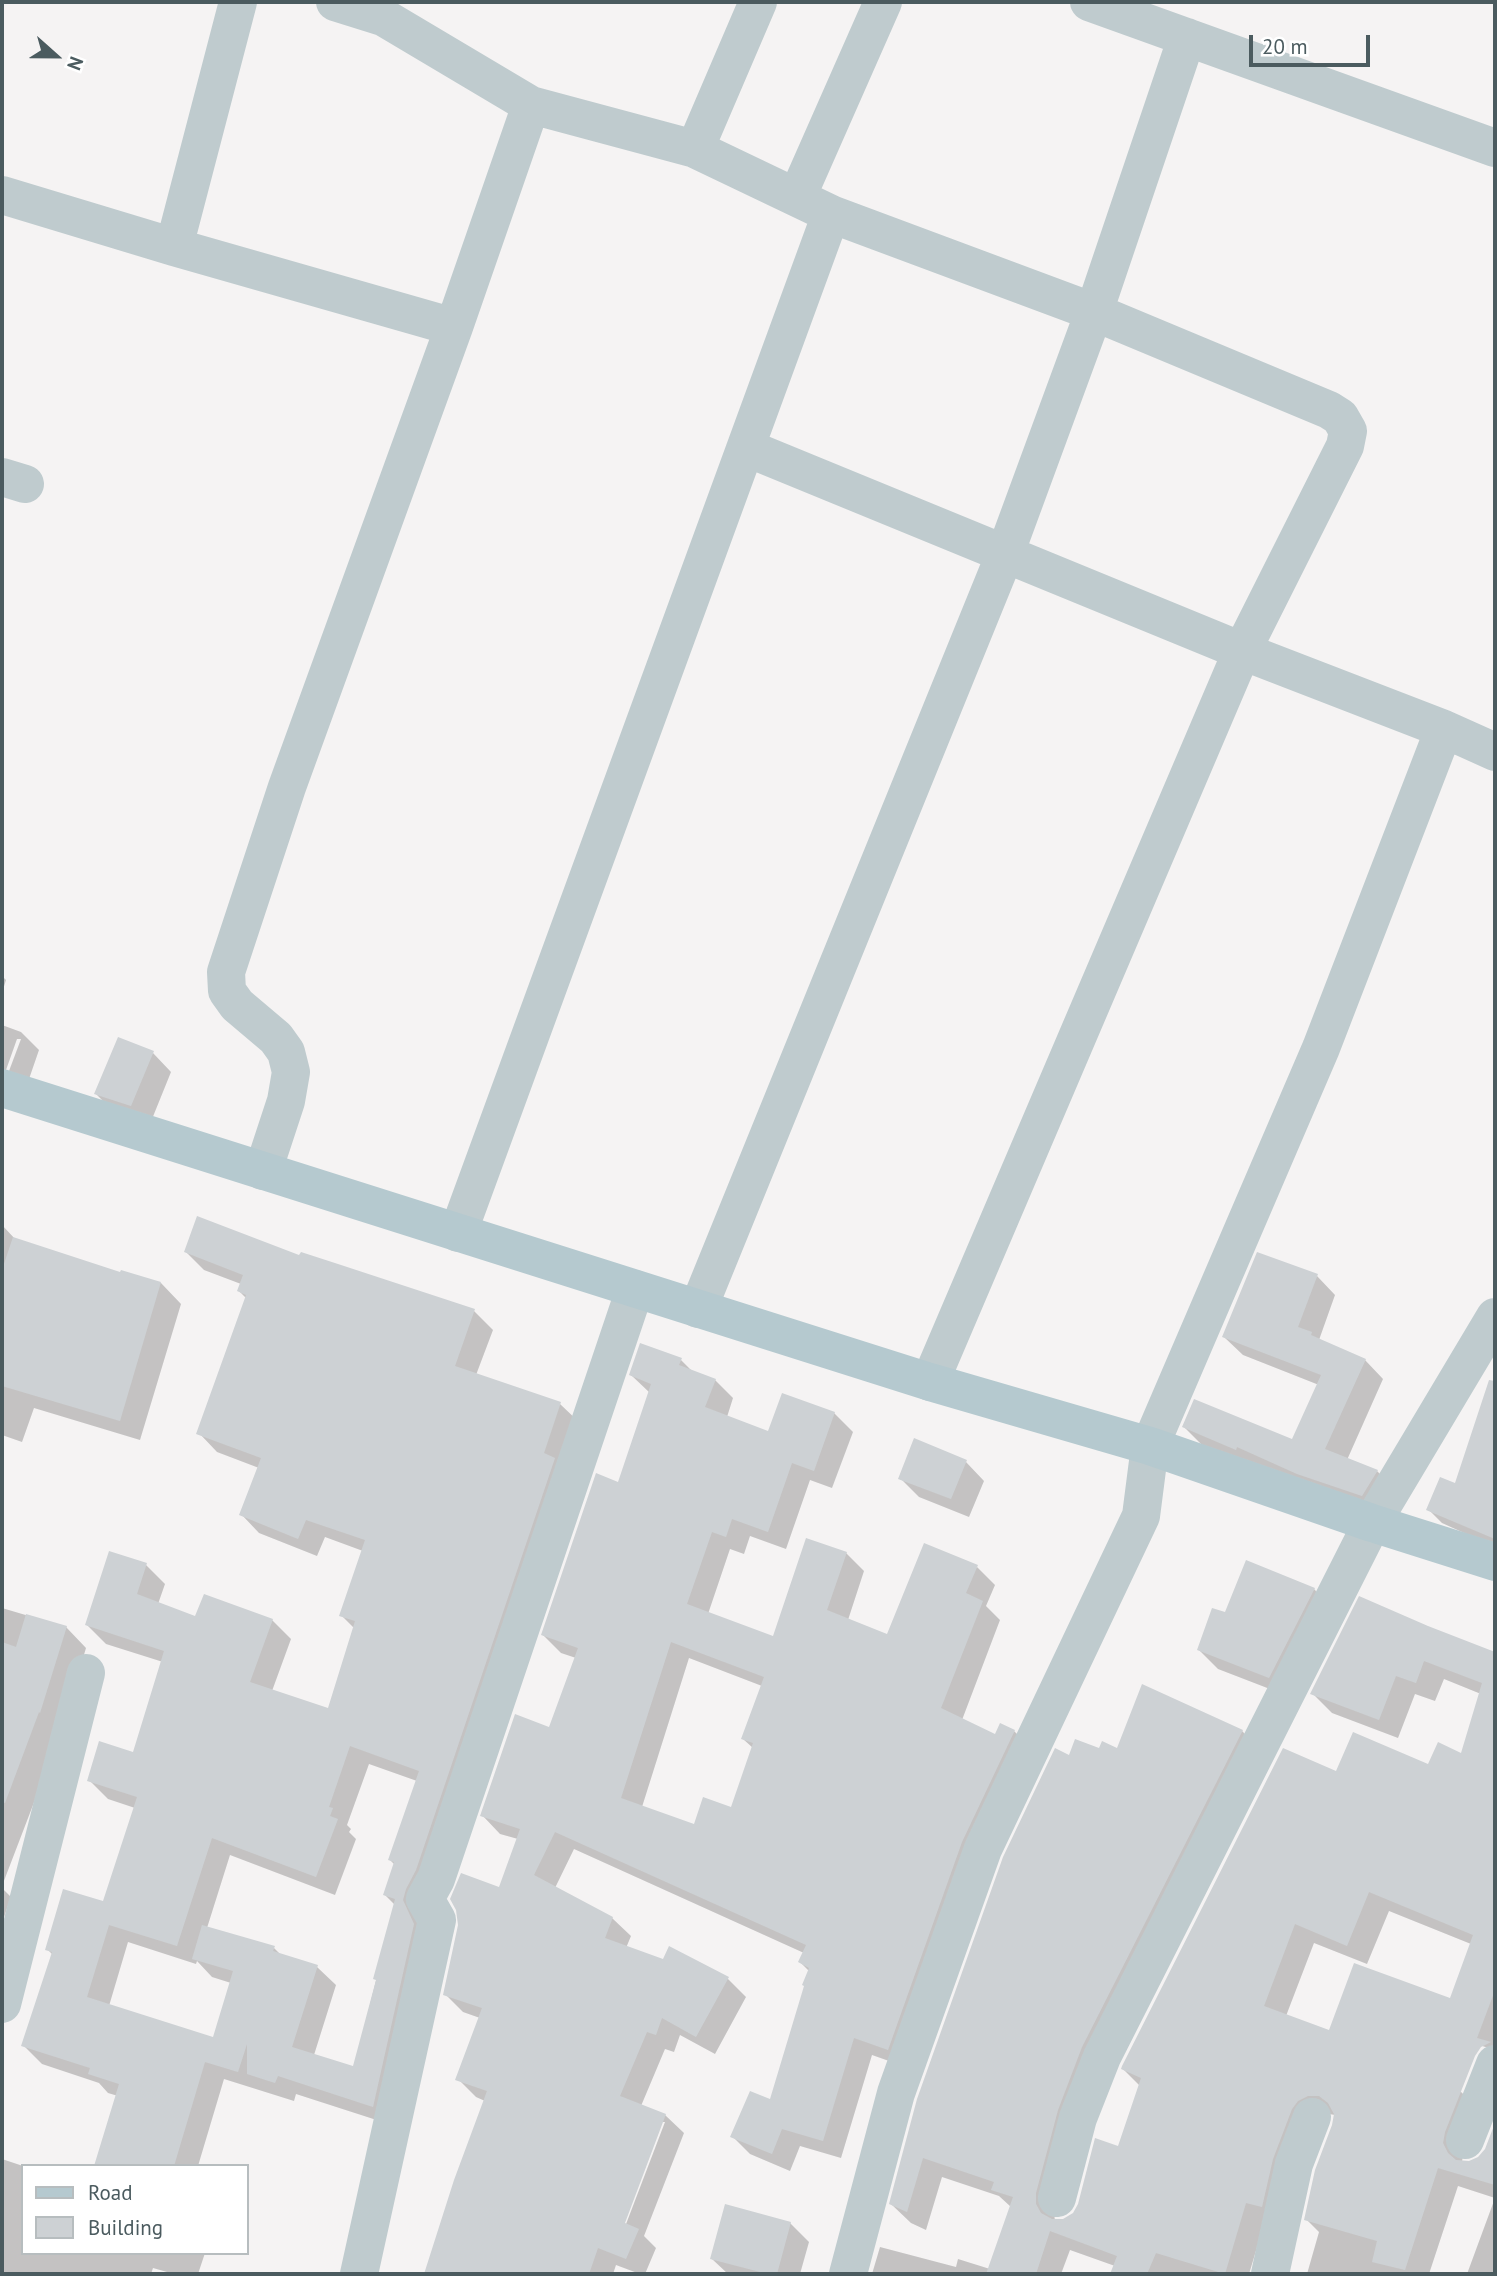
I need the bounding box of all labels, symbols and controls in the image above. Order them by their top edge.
north arrow [21,21,91,91]
scale bar [1252,21,1373,65]
text: 20 m [1262,33,1308,60]
text: N [62,53,89,74]
legend [21,2164,248,2255]
text: Road [88,2179,132,2206]
text: Building [88,2214,163,2241]

